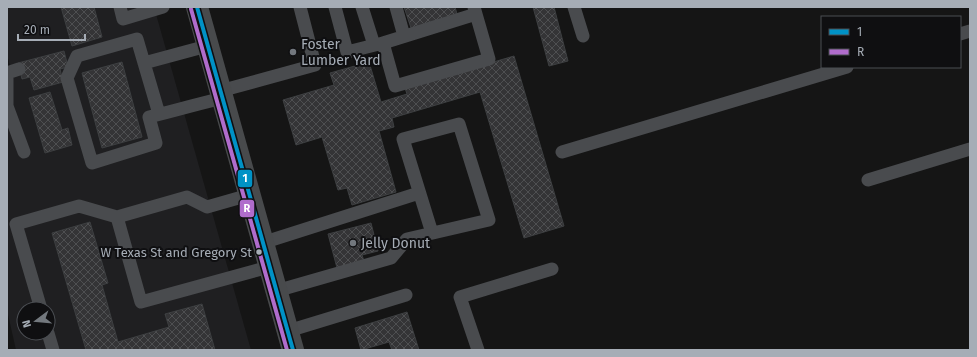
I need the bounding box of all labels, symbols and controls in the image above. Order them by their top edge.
scale bar [18,16,85,42]
legend [821,16,961,68]
text: 20 m [24,23,50,37]
text: 1 [857,25,862,39]
place label: Foster Lumber Yard [301,36,381,69]
text: R [857,45,864,59]
marker: Foster Lumber Yard [288,47,298,57]
line badge: 1 [237,169,253,188]
text: 1 [242,172,248,185]
line badge: R [239,199,255,218]
text: R [244,202,251,215]
place label: Jelly Donut [361,235,431,252]
marker: Jelly Donut [348,238,358,248]
place label: W Texas St and Gregory St [100,245,252,260]
marker: W Texas St and Gregory St [254,247,264,257]
north arrow [16,301,56,341]
text: N [20,318,34,329]

